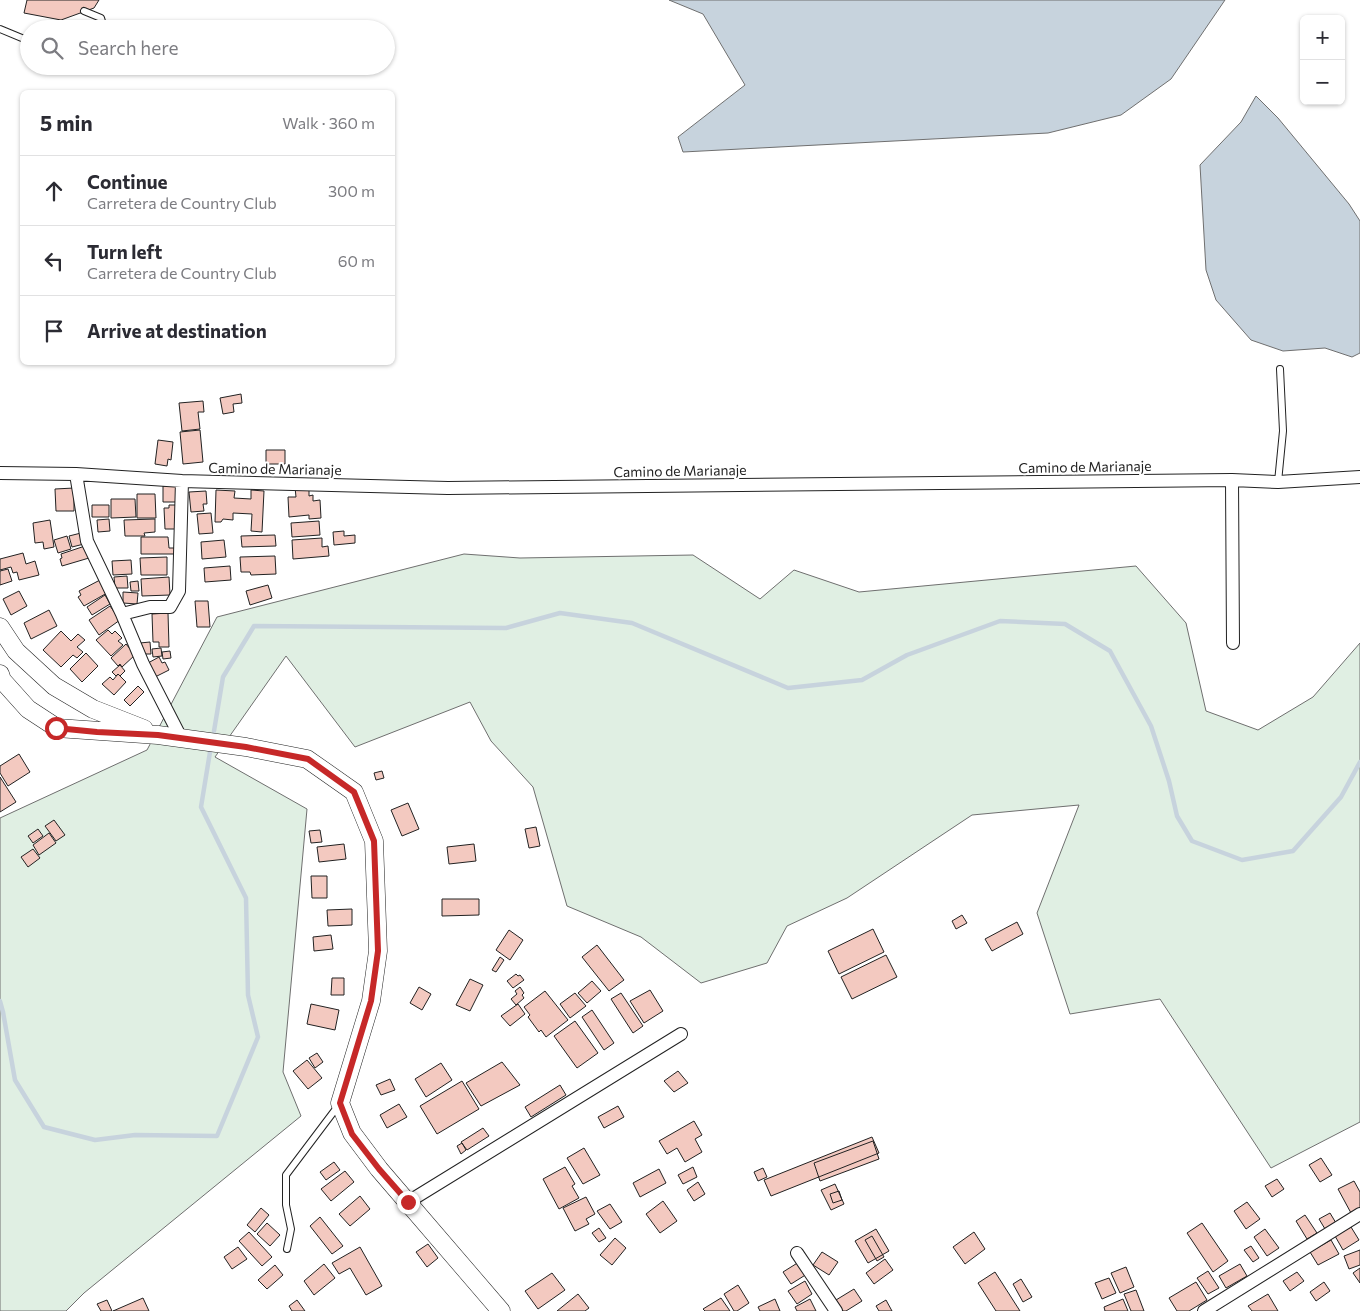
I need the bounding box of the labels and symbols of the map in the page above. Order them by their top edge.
street label: Camino de Marianaje [1018,457,1152,476]
street label: Camino de Marianaje [208,459,342,478]
street label: Camino de Marianaje [613,461,747,480]
route start [45,717,68,740]
route end [397,1191,420,1214]

